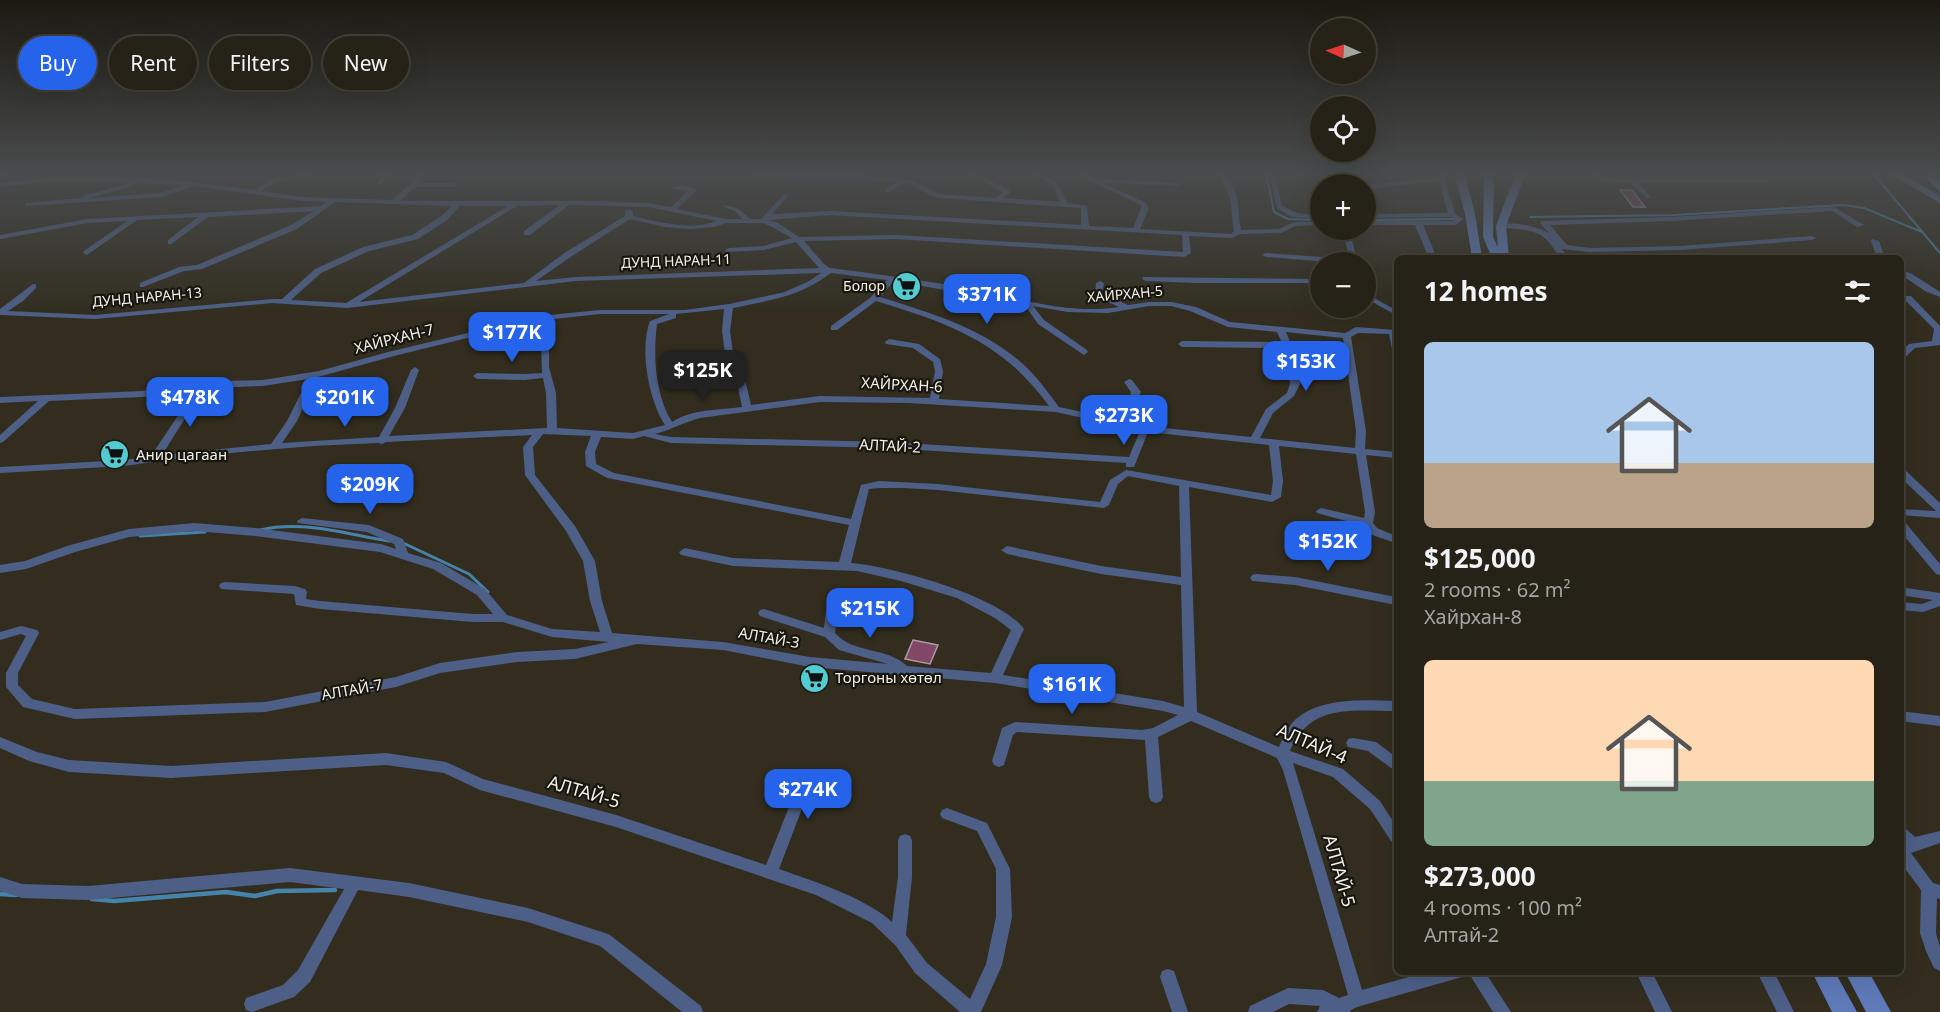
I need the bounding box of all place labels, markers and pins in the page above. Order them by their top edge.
supermarket icon: Болор [890,270,922,302]
pin: $371K [945,274,1029,325]
place label: Болор [843,276,885,295]
pin: $177K [470,312,554,363]
pin: $153K [1264,341,1348,392]
pin: $125K [661,350,745,401]
pin: $478K [148,377,232,428]
pin: $201K [303,377,387,428]
pin: $273K [1082,395,1166,446]
supermarket icon: Анир цагаан [99,439,131,471]
place label: Анир цагаан [136,444,227,464]
pin: $209K [328,464,412,515]
pin: $152K [1286,521,1370,572]
pin: $215K [828,588,912,639]
supermarket icon: Торгоны хөтөл [798,662,830,694]
pin: $161K [1030,664,1114,715]
place label: Торгоны хөтөл [835,667,942,687]
pin: $274K [766,769,850,820]

